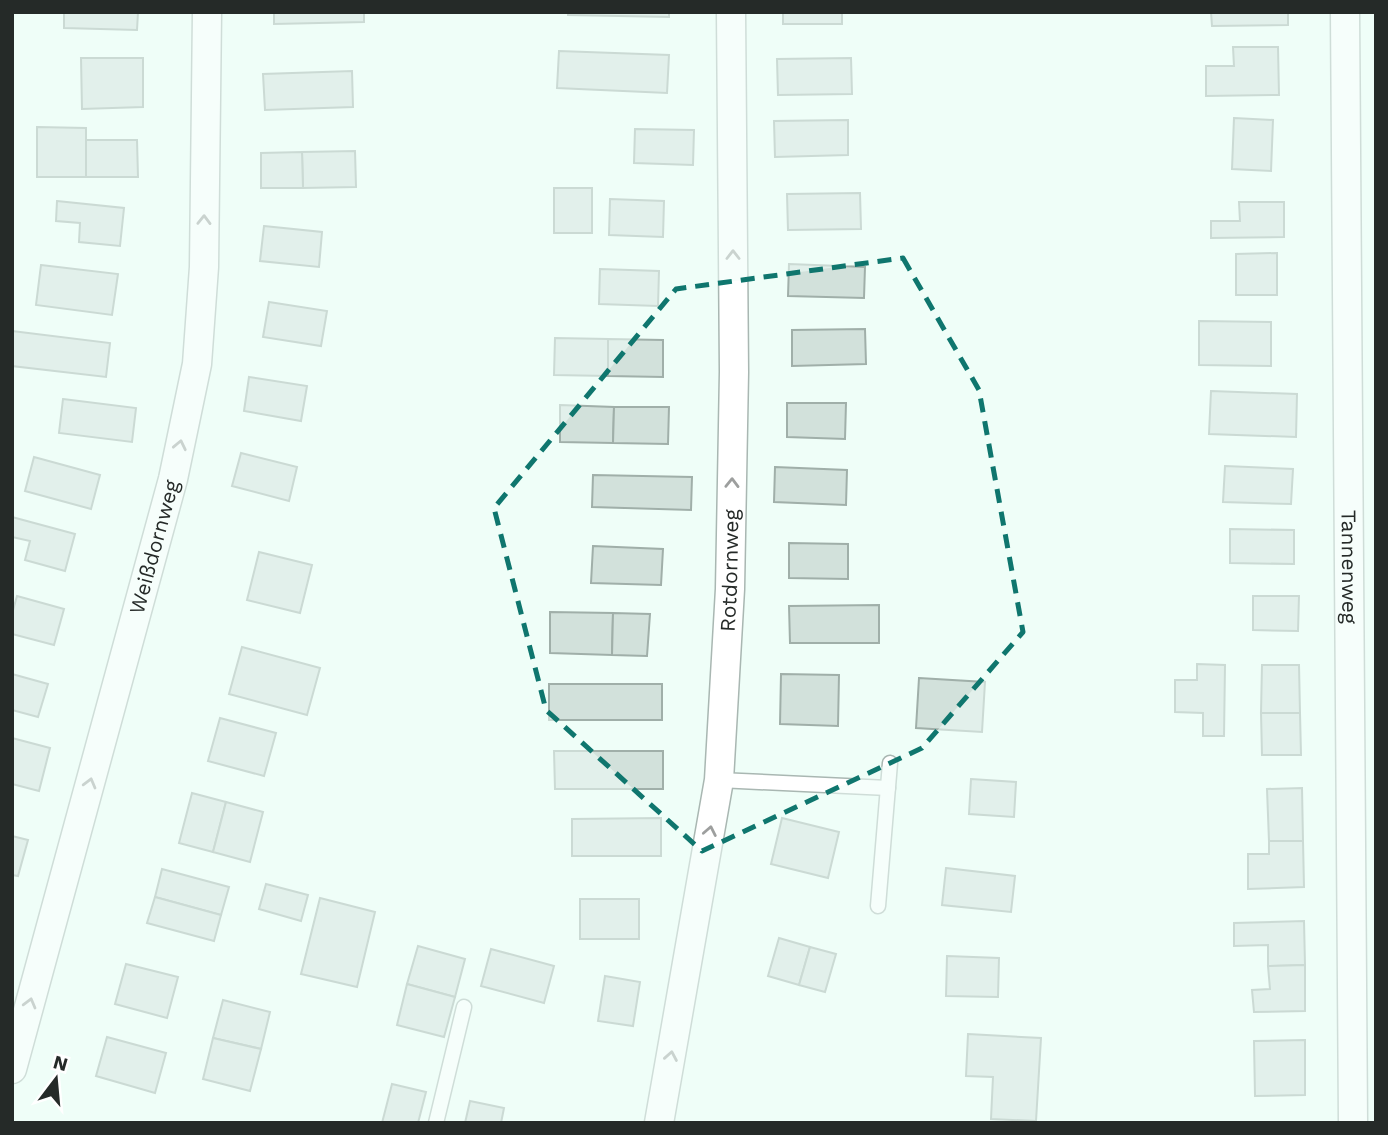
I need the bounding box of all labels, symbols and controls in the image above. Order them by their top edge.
one-way arrow [196,214,212,224]
one-way arrow [725,249,741,260]
one-way arrow [172,439,187,451]
street label: Weißdornweg [124,476,184,617]
one-way arrow [724,477,740,487]
street label: Rotdornweg [715,508,743,632]
street label: Tannenweg [1337,510,1362,625]
one-way arrow [82,777,96,789]
one-way arrow [701,825,716,837]
one-way arrow [22,997,36,1009]
north arrow [21,1044,91,1114]
text: N [51,1050,70,1076]
one-way arrow [663,1050,678,1061]

